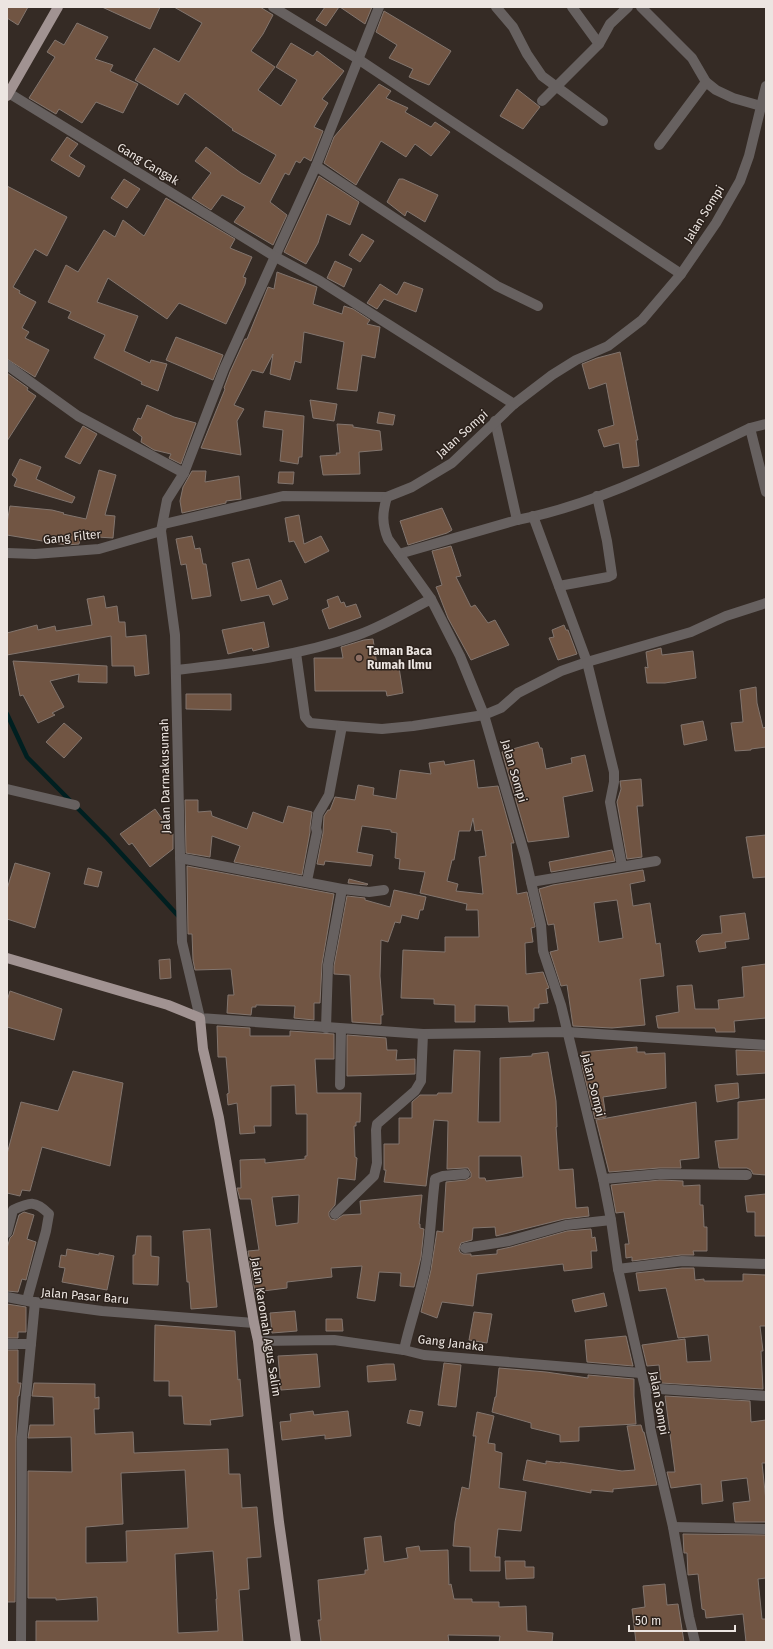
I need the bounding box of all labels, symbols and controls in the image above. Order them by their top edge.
street label: Gang Cangak [115,140,182,188]
street label: Jalan Sompi [681,183,727,245]
street label: Jalan Sompi [433,407,491,461]
street label: Gang Filter [42,527,102,547]
place label: Taman Baca Rumah Ilmu [367,644,433,672]
marker: Taman Baca Rumah Ilmu [354,653,364,663]
street label: Jalan Darmakusumah [157,718,173,834]
street label: Jalan Sompi [498,738,530,804]
street label: Jalan Sompi [578,1052,608,1118]
street label: Jalan Karomah Agus Salim [248,1256,284,1398]
street label: Jalan Pasar Baru [40,1285,130,1307]
street label: Gang Janaka [417,1332,485,1354]
street label: Jalan Sompi [646,1370,672,1436]
scale bar [629,1607,735,1633]
text: 50 m [635,1614,661,1628]

